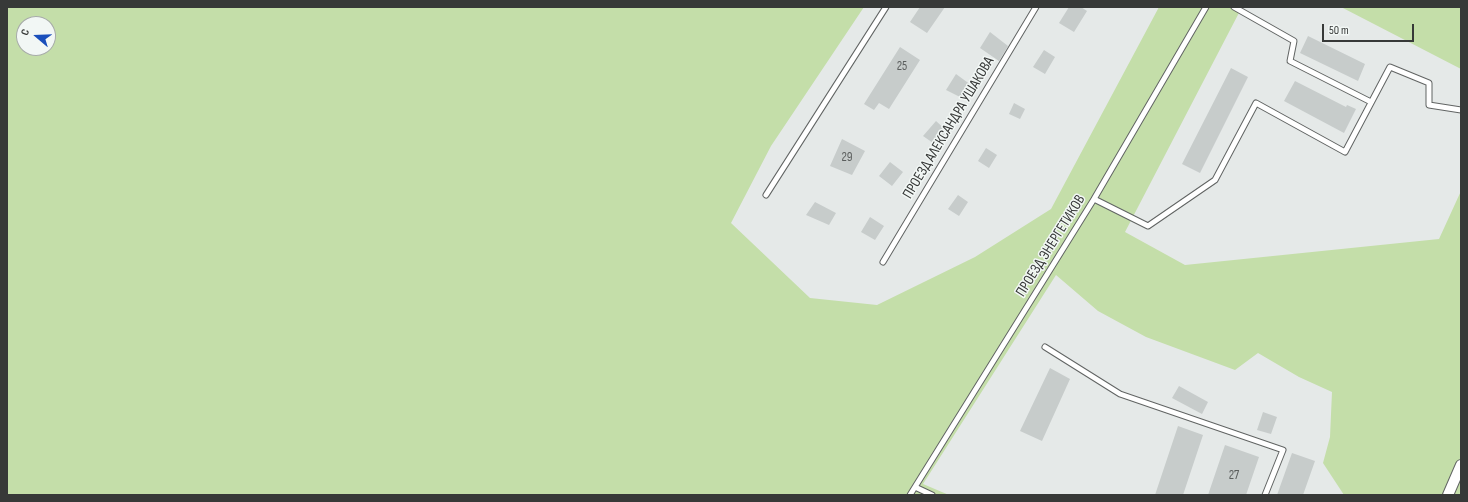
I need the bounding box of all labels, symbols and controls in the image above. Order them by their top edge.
north arrow [16,16,56,56]
scale bar [1324,16,1416,42]
text: 50 m [1329,23,1349,38]
text: С [18,27,32,37]
street label: ПРОЕЗД АЛЕКСАНДРА УШАКОВА [899,54,999,202]
house number: 25 [897,59,907,75]
house number: 29 [841,150,853,166]
street label: ПРОЕЗД ЭНЕРГЕТИКОВ [1012,192,1090,300]
house number: 27 [1229,468,1239,484]

